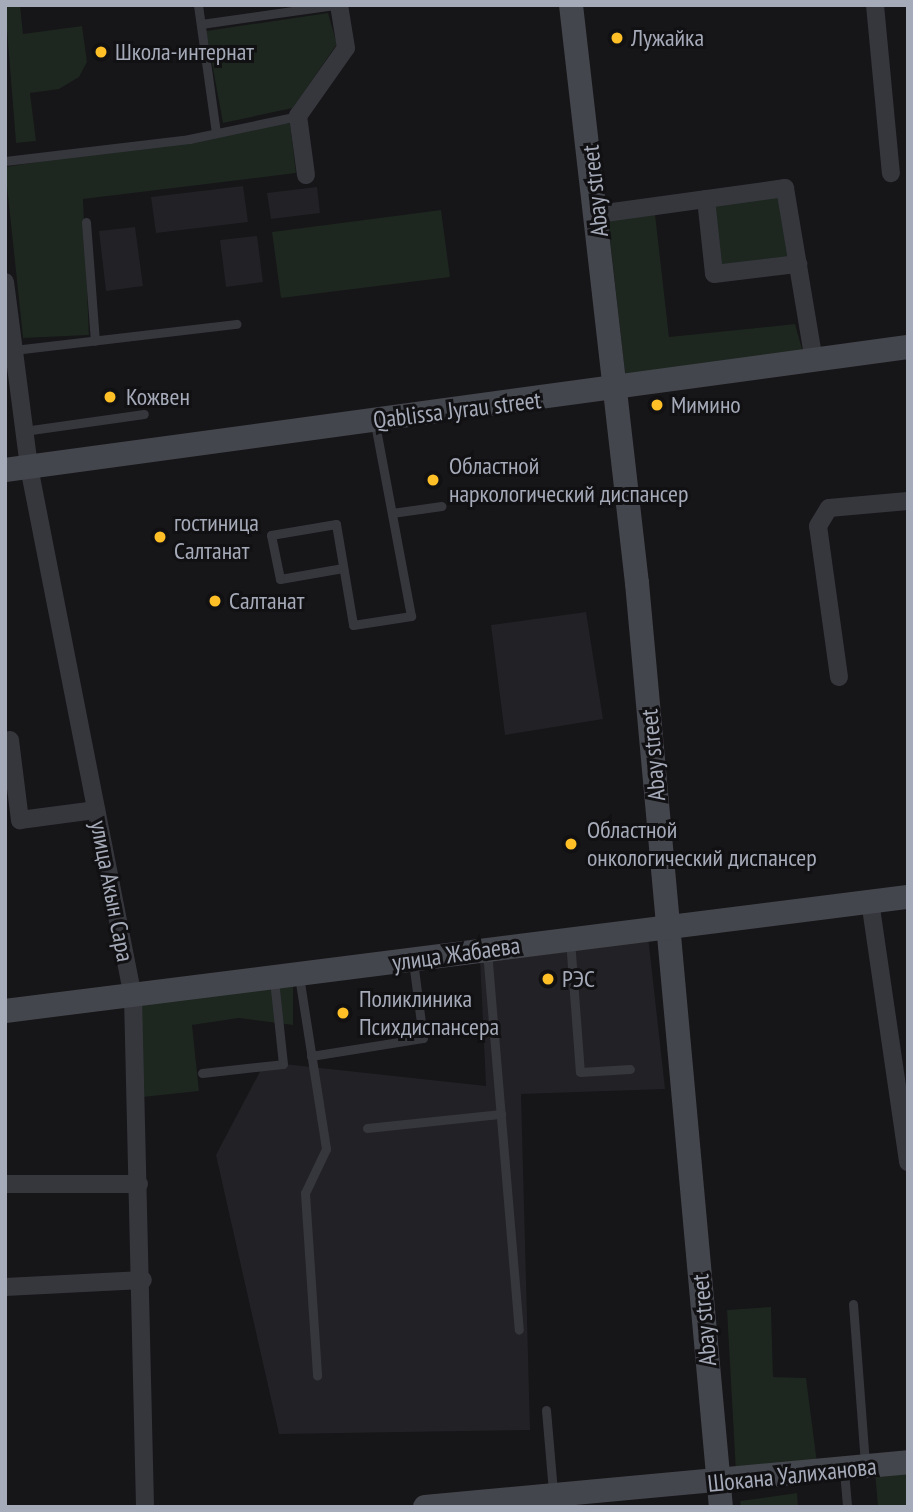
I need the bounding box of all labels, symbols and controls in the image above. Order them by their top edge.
place label: Лужайка [631,24,704,52]
marker: Лужайка [609,30,625,46]
place label: Школа-интернат [115,38,254,66]
marker: Школа-интернат [93,44,109,60]
street label: Abay street [576,143,614,239]
place label: Кожвен [126,383,190,411]
street label: Qablissa Jyrau street [371,385,543,435]
marker: Кожвен [100,387,120,407]
place label: Мимино [671,391,741,419]
marker: Мимино [649,397,665,413]
place label: Областной наркологический диспансер [449,452,688,508]
marker: Областной наркологический диспансер [423,470,443,490]
place label: гостиница Салтанат [174,509,259,565]
marker: гостиница Салтанат [152,529,168,545]
place label: Салтанат [229,587,304,615]
marker: Салтанат [207,593,223,609]
street label: Abay street [635,707,671,803]
place label: Областной онкологический диспансер [587,816,817,872]
street label: улица Акын Сара [84,818,140,964]
marker: Областной онкологический диспансер [561,834,581,854]
street label: улица Жабаева [390,931,522,977]
place label: РЭС [562,965,595,993]
marker: РЭС [540,971,556,987]
place label: Поликлиника Психдиспансера [359,985,499,1041]
marker: Поликлиника Психдиспансера [333,1003,353,1023]
street label: Abay street [686,1272,722,1368]
street label: Шокана Уалиханова [706,1452,878,1498]

